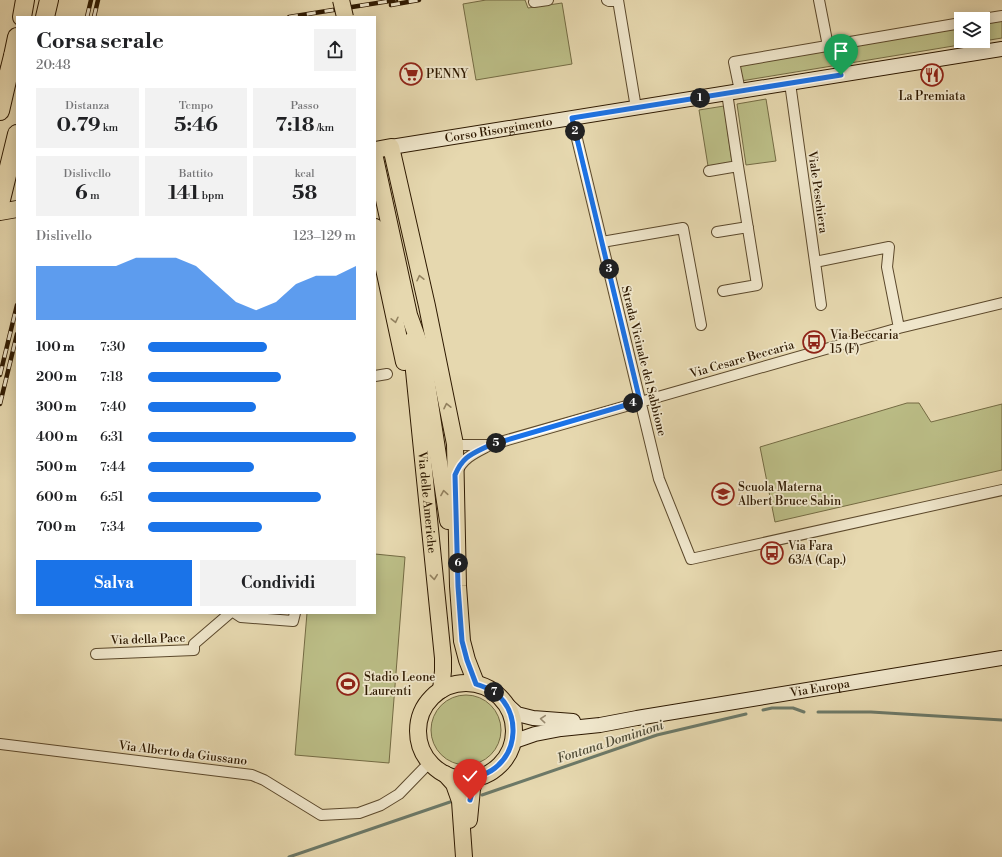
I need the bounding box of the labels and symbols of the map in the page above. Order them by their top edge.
pin [824,34,858,75]
supermarket icon: PENNY [398,61,424,87]
restaurant icon: La Premiata [919,62,945,88]
place label: PENNY [426,67,469,82]
pin: 1 [690,88,710,108]
place label: La Premiata [899,89,966,104]
street label: Corso Risorgimento [444,114,554,146]
pin: 2 [565,121,585,141]
street label: Viale Peschiera [804,149,831,235]
pin: 3 [599,259,619,279]
one-way arrow [417,275,425,281]
street label: Strada Vicinale del Sabbione [618,284,669,438]
one-way arrow [390,316,398,323]
place label: Via Beccaria 15 (F) [829,328,899,357]
bus stop icon: Via Beccaria 15 (F) [801,329,827,355]
street label: Via Cesare Beccaria [687,337,797,382]
pin: 4 [623,393,643,413]
one-way arrow [443,402,451,409]
pin: 5 [486,433,506,453]
street label: Via delle Americhe [414,450,439,554]
place label: Scuola Materna Albert Bruce Sabin [737,480,841,509]
school or university icon: Scuola Materna Albert Bruce Sabin [710,481,736,507]
one-way arrow [440,489,449,496]
place label: Via Fara 63/A (Cap.) [787,539,846,568]
bus stop icon: Via Fara 63/A (Cap.) [759,540,785,566]
pin: 6 [448,553,468,573]
one-way arrow [430,574,439,580]
street label: Via della Pace [109,631,186,648]
place label: Stadio Leone Laurenti [364,670,435,699]
sports icon: Stadio Leone Laurenti [335,671,361,697]
street label: Via Europa [788,676,852,701]
pin: 7 [484,682,504,702]
one-way arrow [540,715,546,724]
water label: Fontana Dominioni [555,717,666,767]
street label: Via Alberto da Giussano [117,738,248,769]
pin [453,759,487,800]

